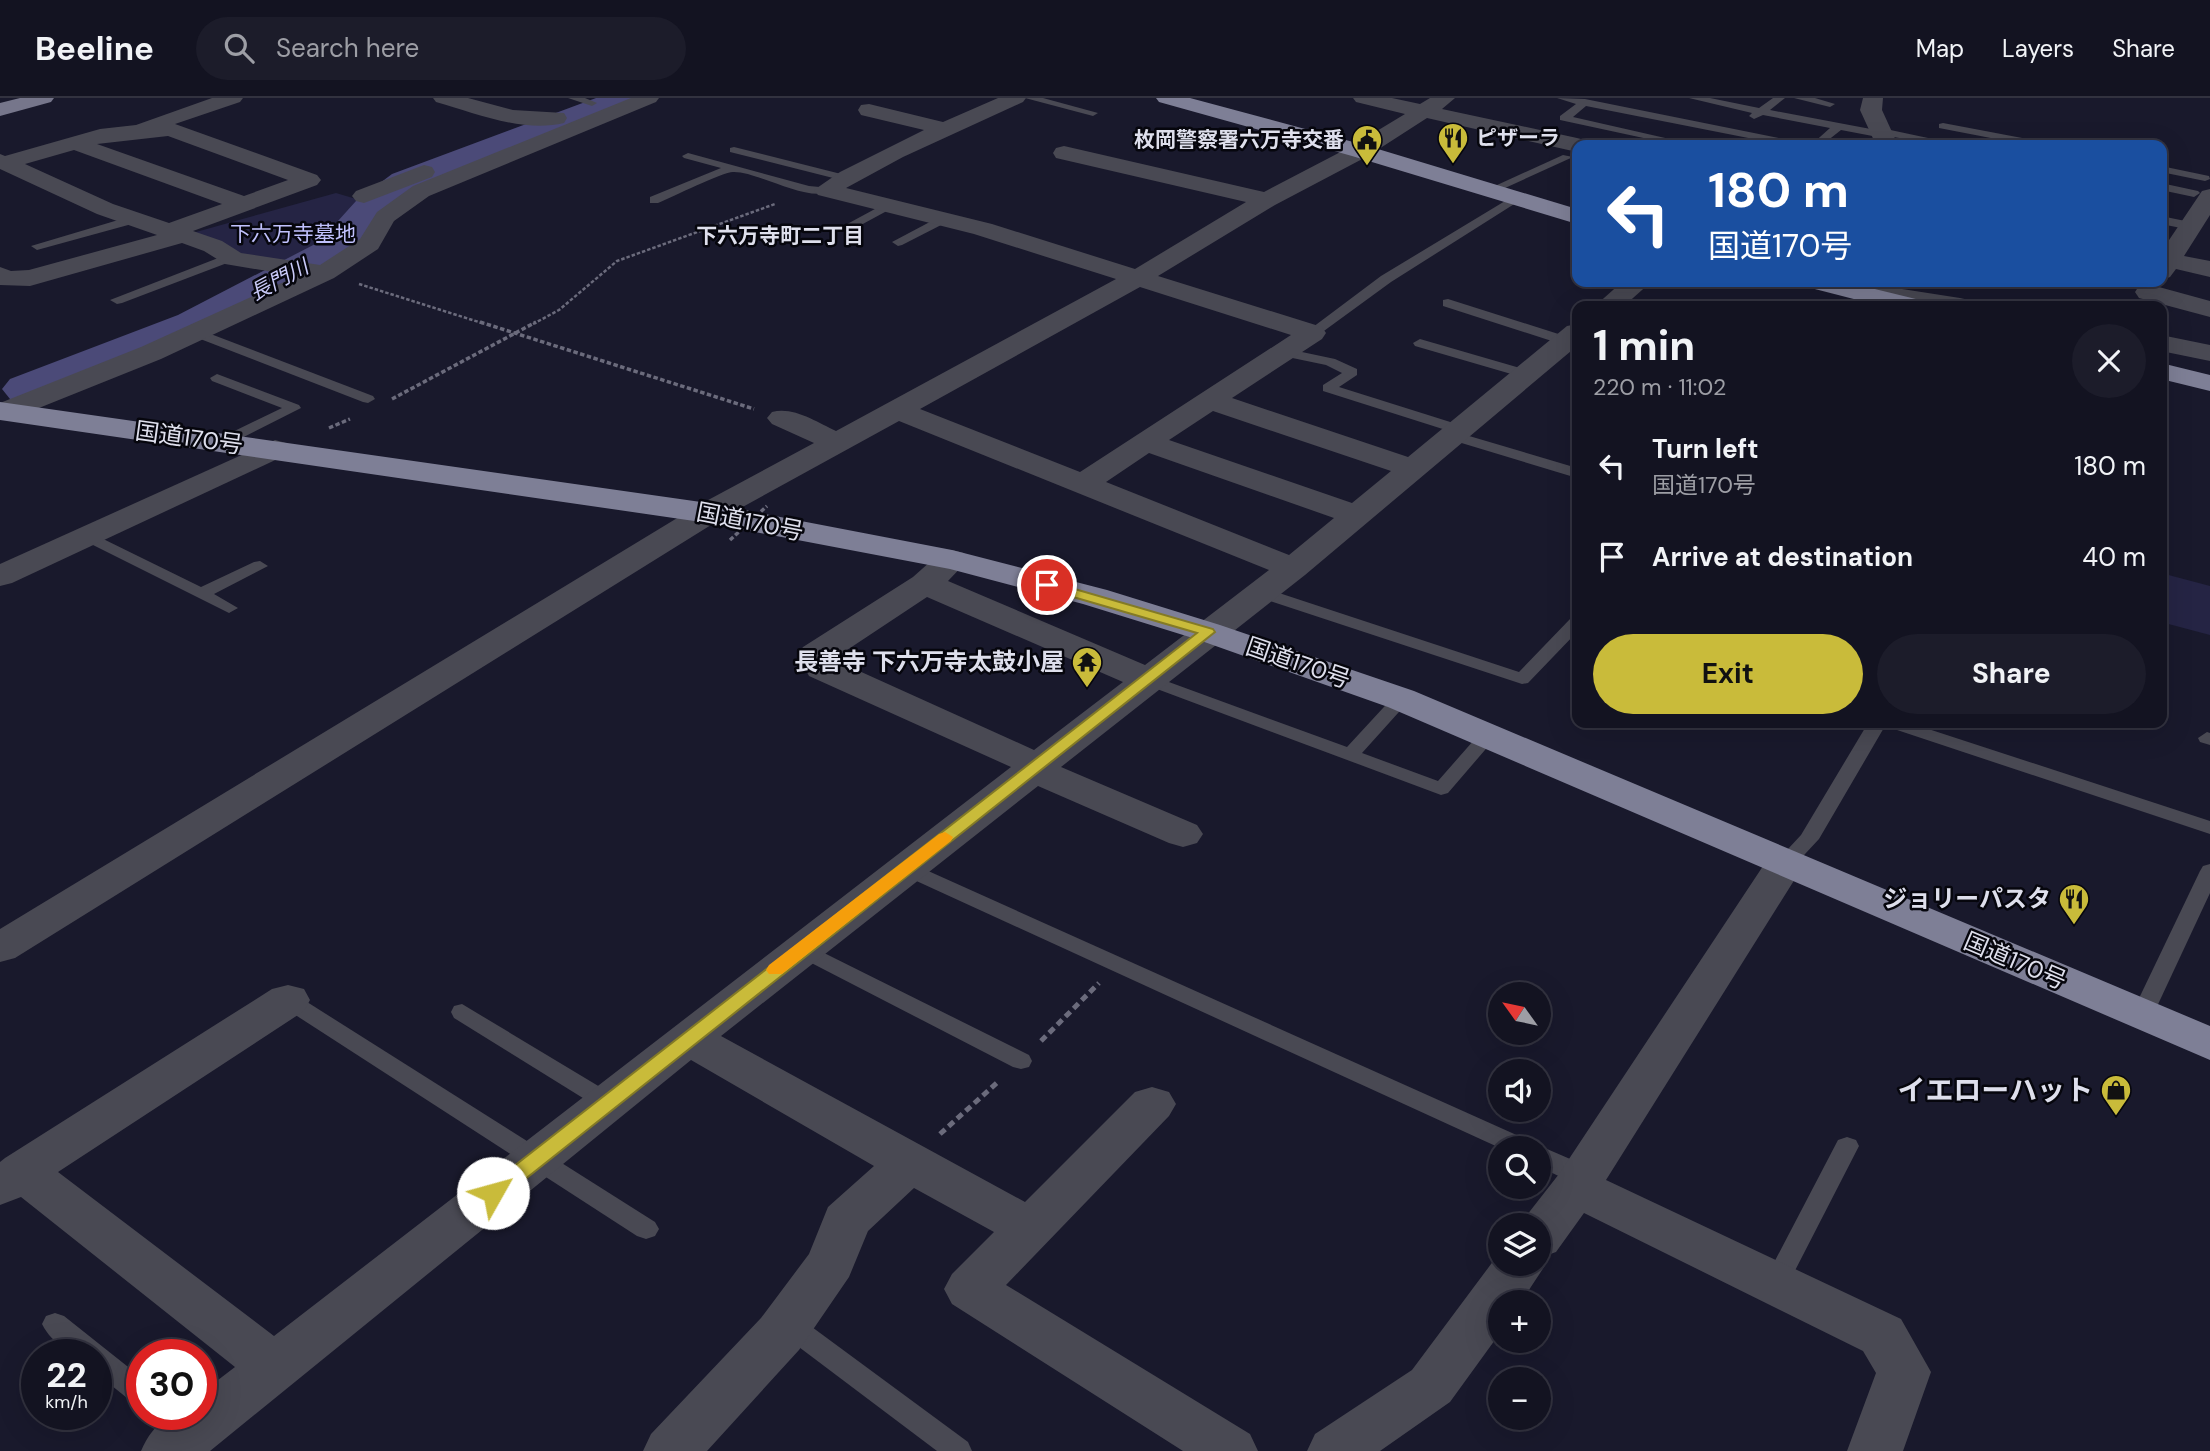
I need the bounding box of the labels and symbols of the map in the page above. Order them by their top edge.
restaurant icon: ピザーラ [1436,121,1470,165]
public building icon: 枚岡警察署六万寺交番 [1350,123,1384,167]
place label: ピザーラ [1476,124,1560,152]
place label: 枚岡警察署六万寺交番 [1134,126,1344,154]
park label: 下六万寺墓地 [230,220,356,248]
district label: 下六万寺町二丁目 [696,222,864,250]
water label: 長門川 [245,252,315,307]
street label: 国道170号 [133,415,245,460]
street label: 国道170号 [694,496,806,547]
pin [1017,555,1077,615]
street label: 国道170号 [1242,630,1354,695]
temple icon: 長善寺 下六万寺太鼓小屋 [1070,645,1104,689]
place label: 長善寺 下六万寺太鼓小屋 [794,646,1064,677]
restaurant icon: ジョリーパスタ [2057,882,2091,926]
place label: ジョリーパスタ [1883,883,2051,914]
street label: 国道170号 [1959,925,2071,996]
north arrow [1488,982,1550,1045]
place label: イエローハット [1898,1072,2093,1109]
shop icon: イエローハット [2099,1073,2133,1117]
position arrow [456,1156,530,1230]
speed limit sign: 30 [126,1339,217,1430]

